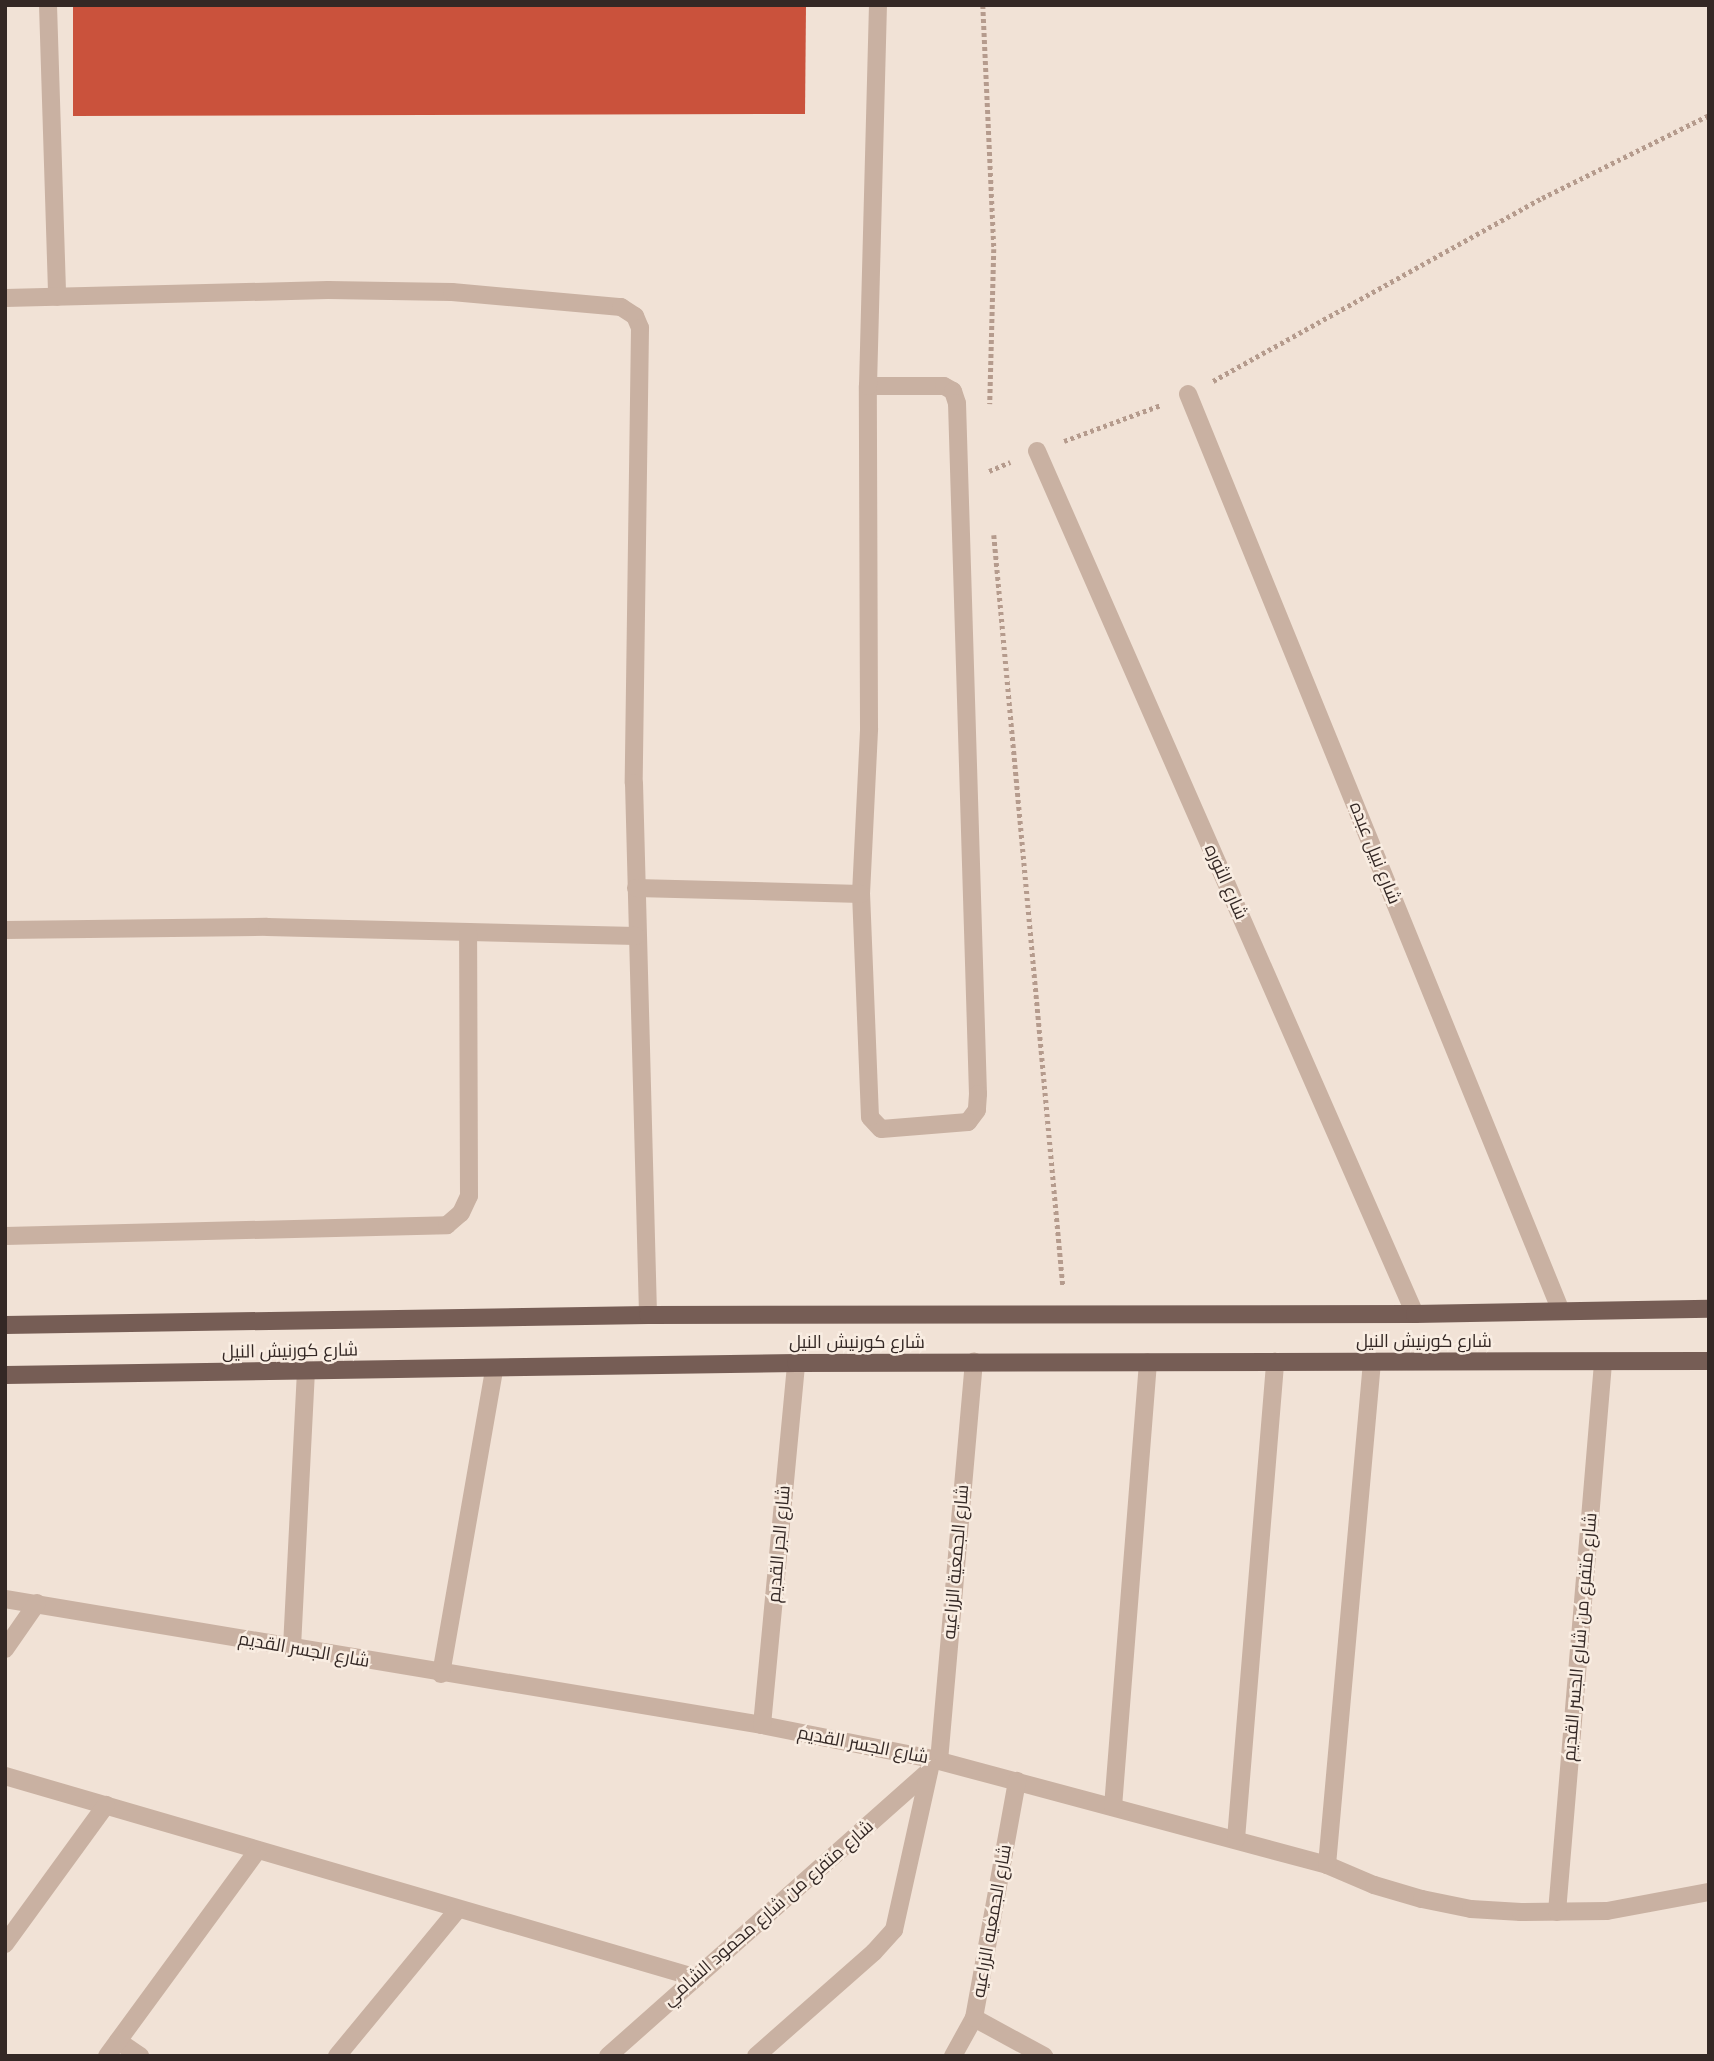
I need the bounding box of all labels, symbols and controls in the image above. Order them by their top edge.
street label: شارع نبيل عبده [1345,799,1405,907]
street label: شارع الثوره [1200,841,1252,923]
street label: شارع كورنيش النيل [1356,1330,1492,1352]
street label: شارع كورنيش النيل [789,1331,925,1353]
street label: شارع كورنيش النيل [222,1339,358,1363]
street label: شارع الجر القديم [763,1484,795,1604]
street label: شارع الجمعية الزراعيه [938,1484,974,1640]
street label: شارع متفرع من شارع الجسر القديم [1558,1512,1602,1762]
street label: شارع الجسر القديم [237,1628,371,1672]
street label: شارع الجسر القديم [796,1722,930,1768]
street label: شارع متفرع من شارع محمود الشامي [658,1815,878,2011]
street label: شارع الجمعيه الزراعيه [968,1843,1016,1999]

